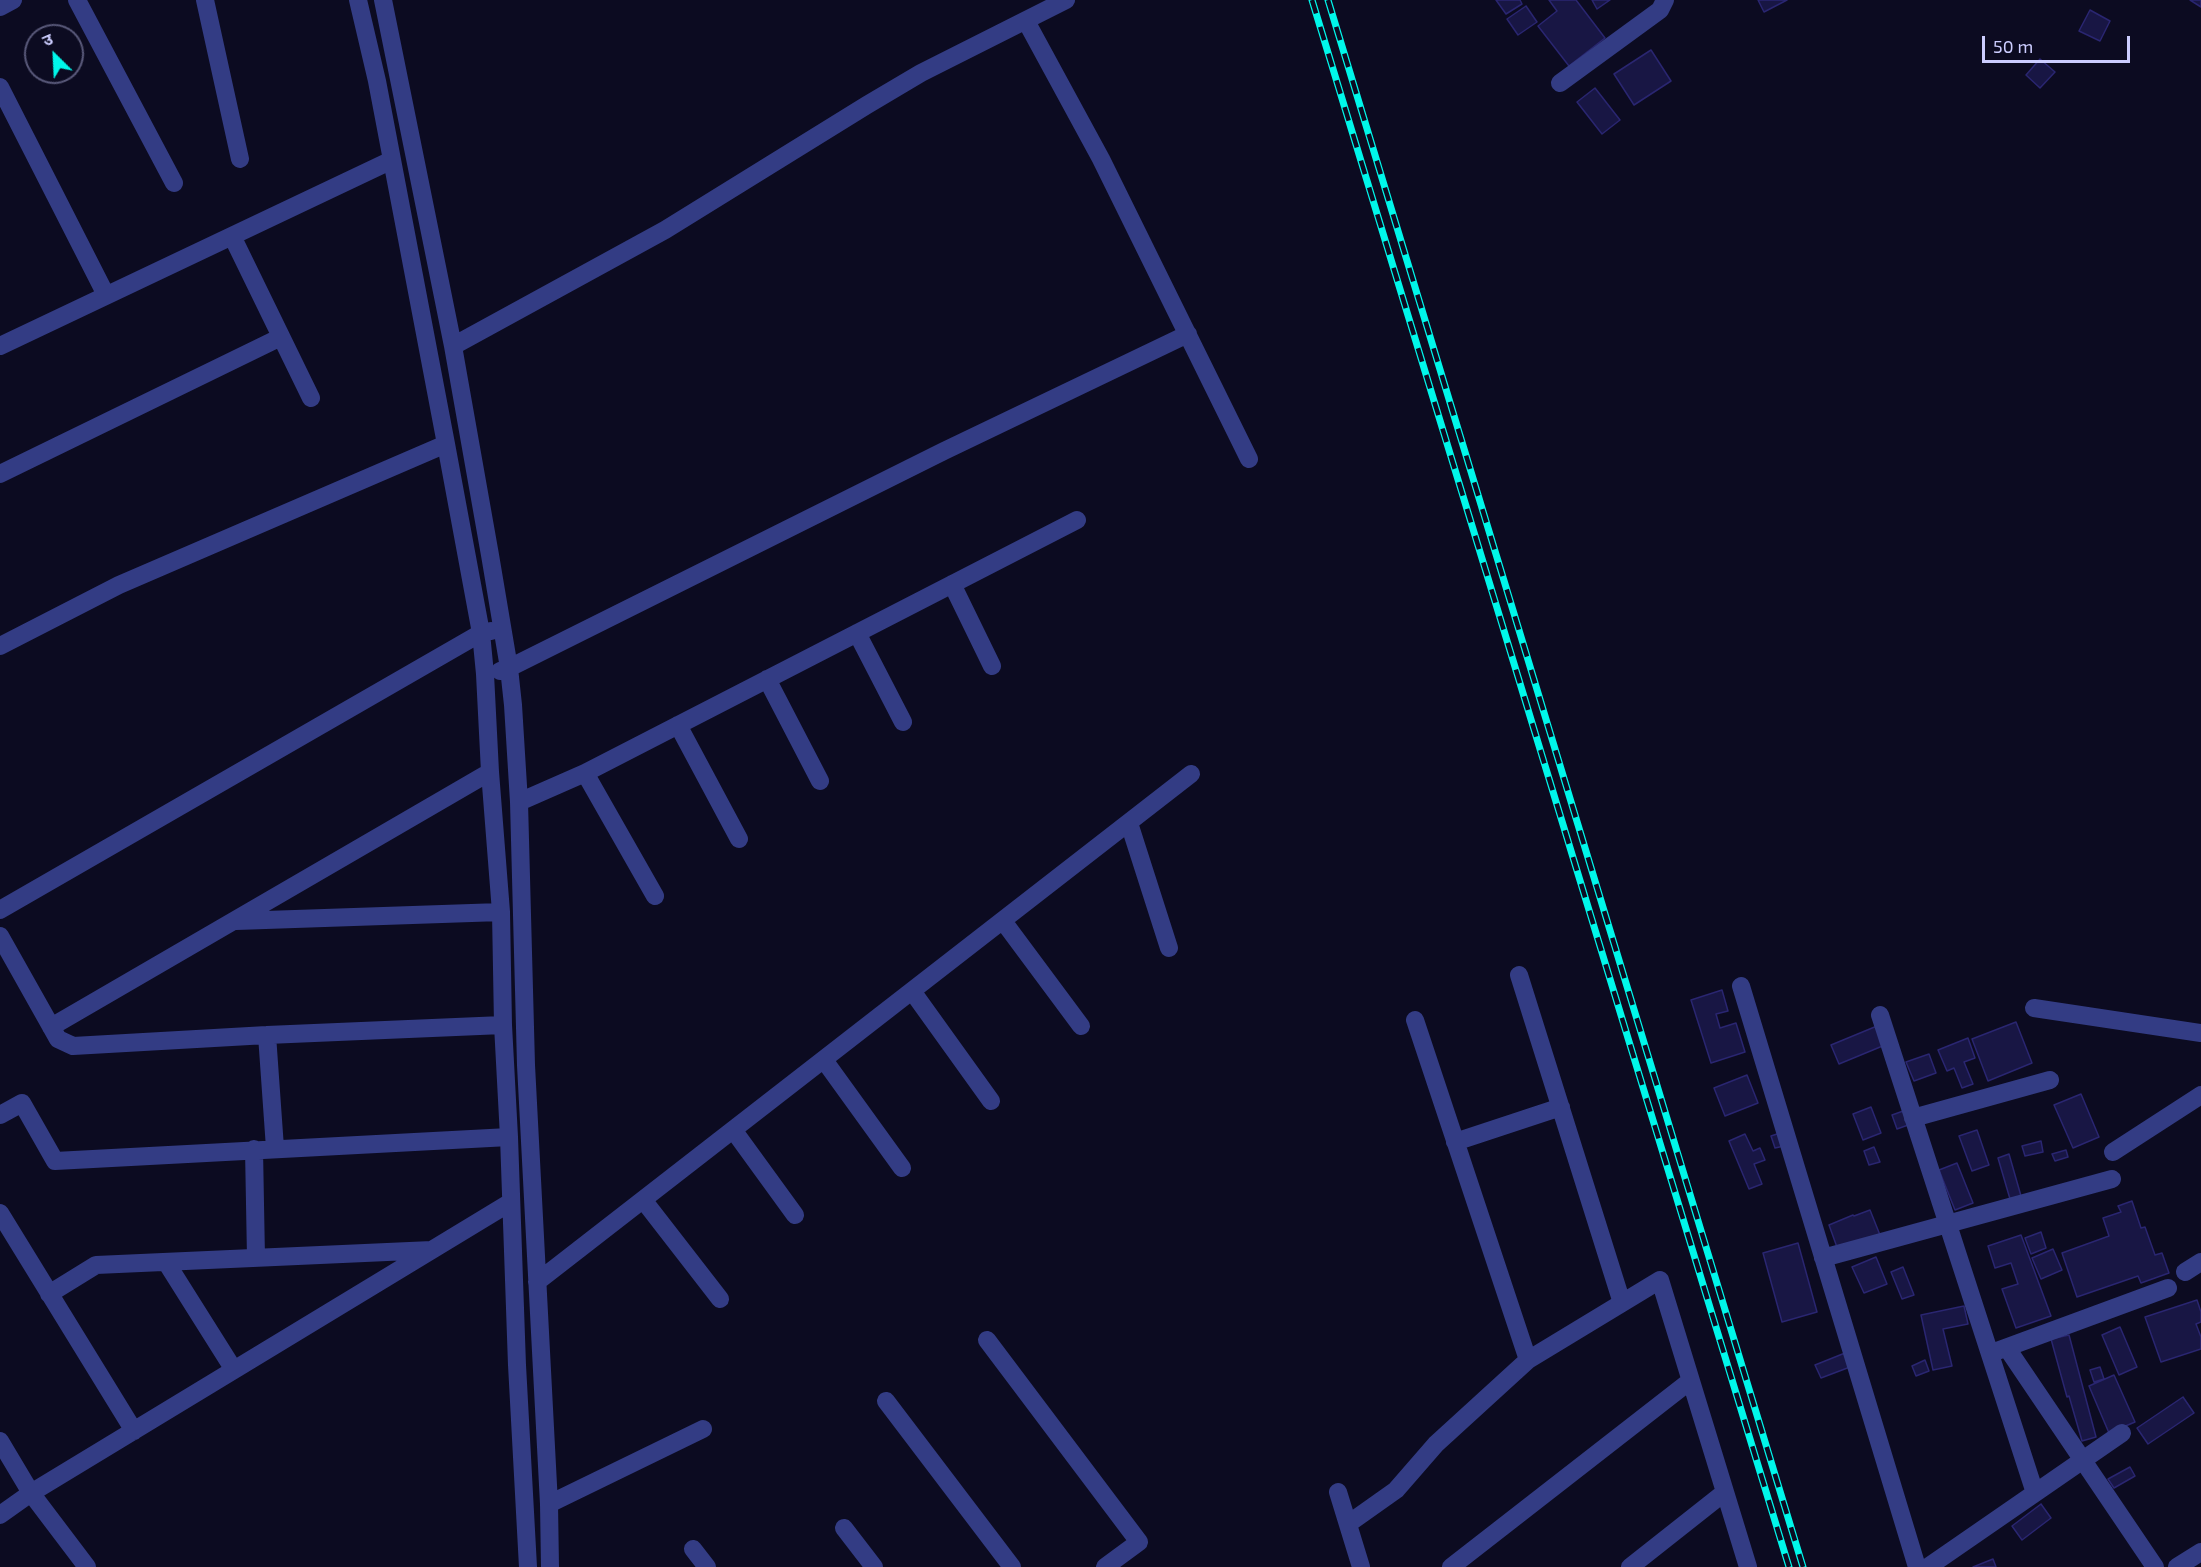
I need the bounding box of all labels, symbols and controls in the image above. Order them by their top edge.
north arrow [24,24,84,84]
scale bar [1985,24,2134,62]
text: उ [39,28,55,50]
text: 50 m [1993,35,2033,57]

